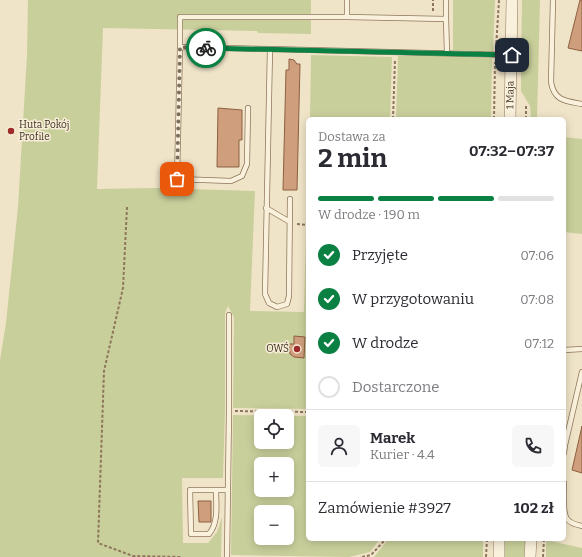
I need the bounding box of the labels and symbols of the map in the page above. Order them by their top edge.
courier [186,28,226,68]
pin [495,38,529,72]
street label: 1 Maja [504,80,517,109]
place label: Huta Pokój Profile [19,118,69,143]
marker: Huta Pokój Profile [6,126,16,136]
pin [160,162,194,196]
place label: OWŚ [266,341,289,355]
marker: OWŚ [292,344,302,354]

